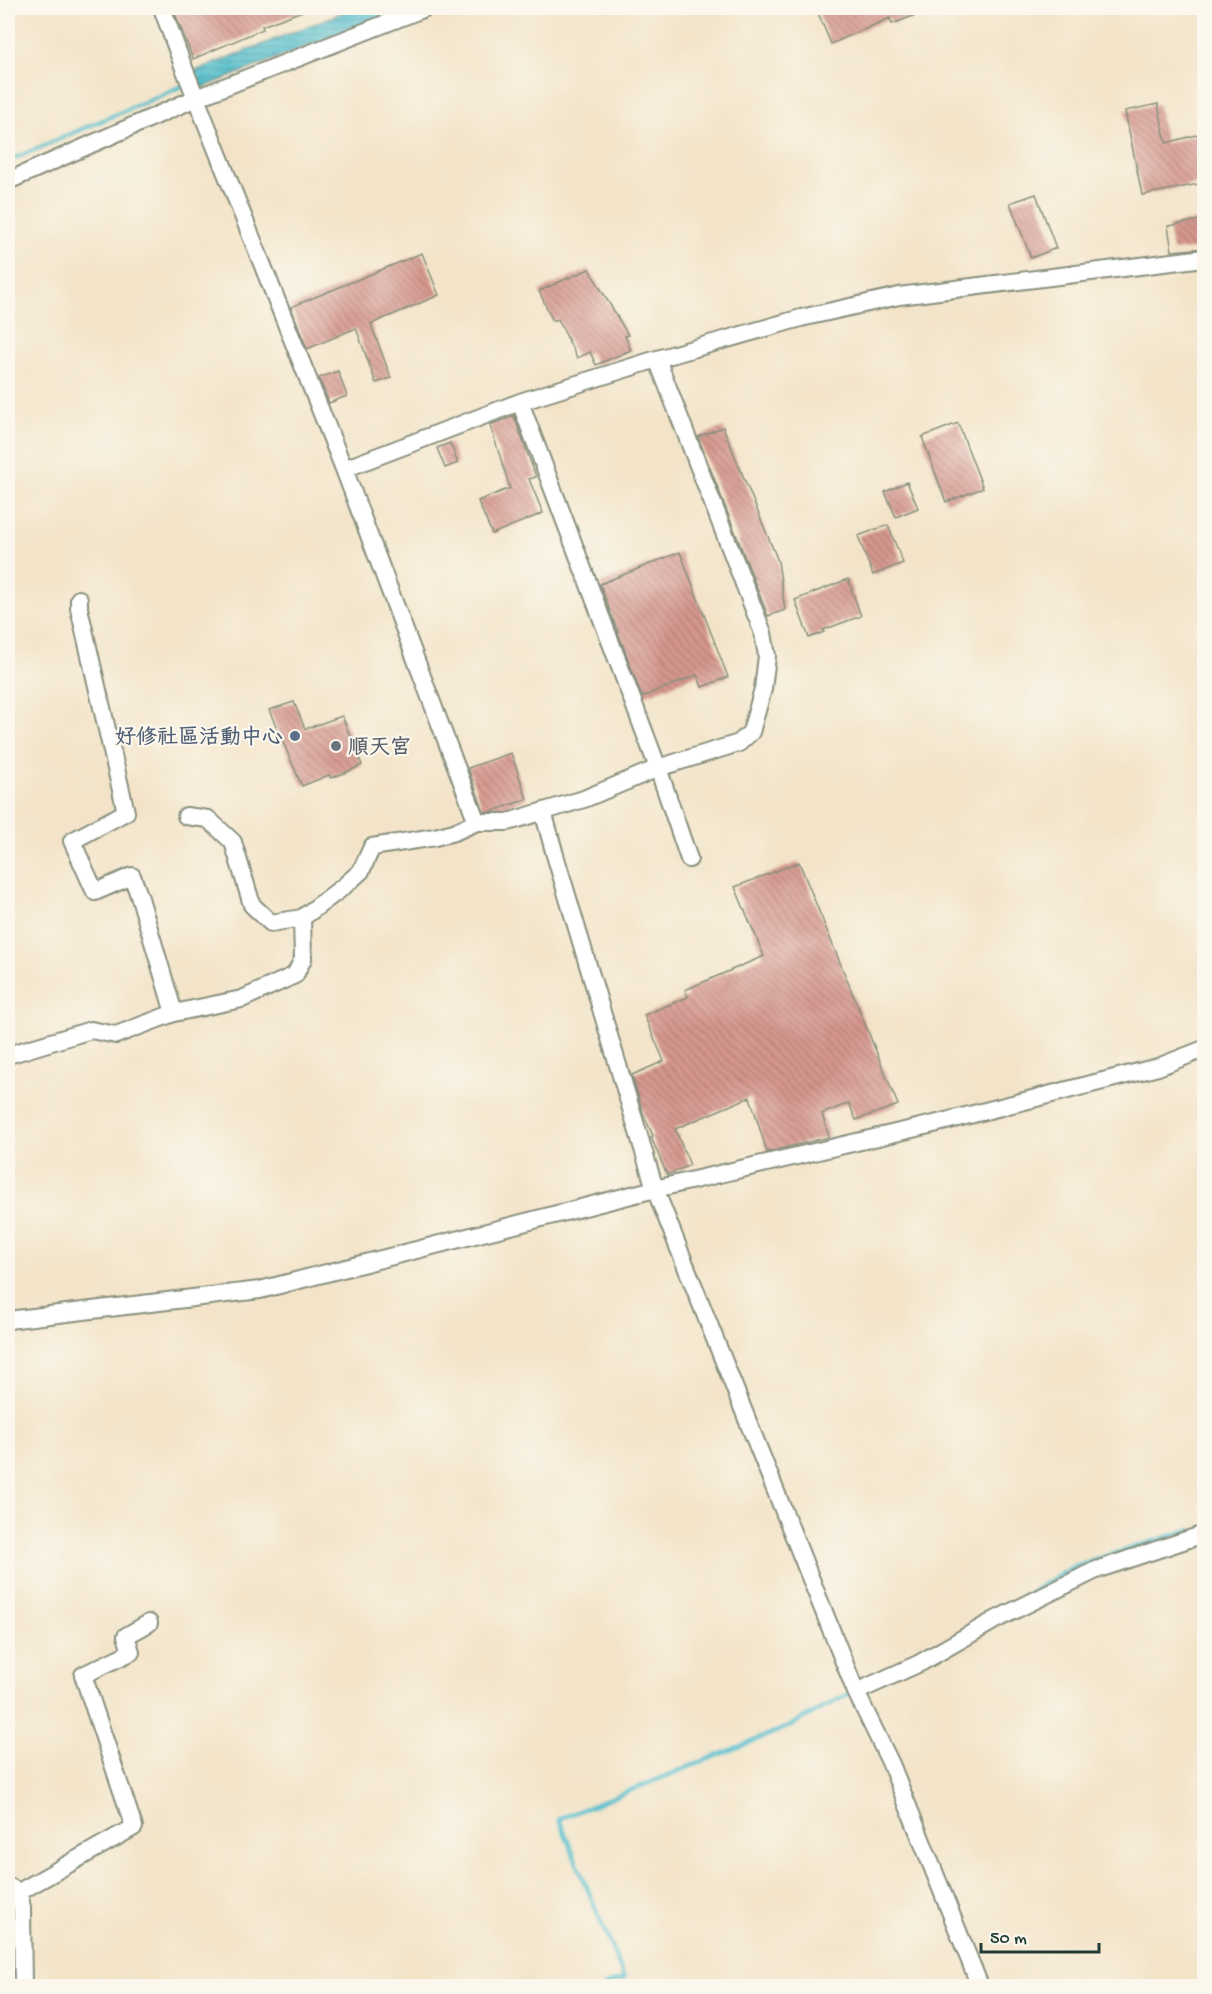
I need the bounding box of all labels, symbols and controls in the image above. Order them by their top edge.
place label: 好修社區活動中心 [115,725,283,752]
marker: 好修社區活動中心 [288,729,302,743]
place label: 順天宮 [348,735,411,762]
marker: 順天宮 [329,739,343,753]
scale bar [981,1916,1100,1954]
text: 50 m [990,1929,1027,1950]

